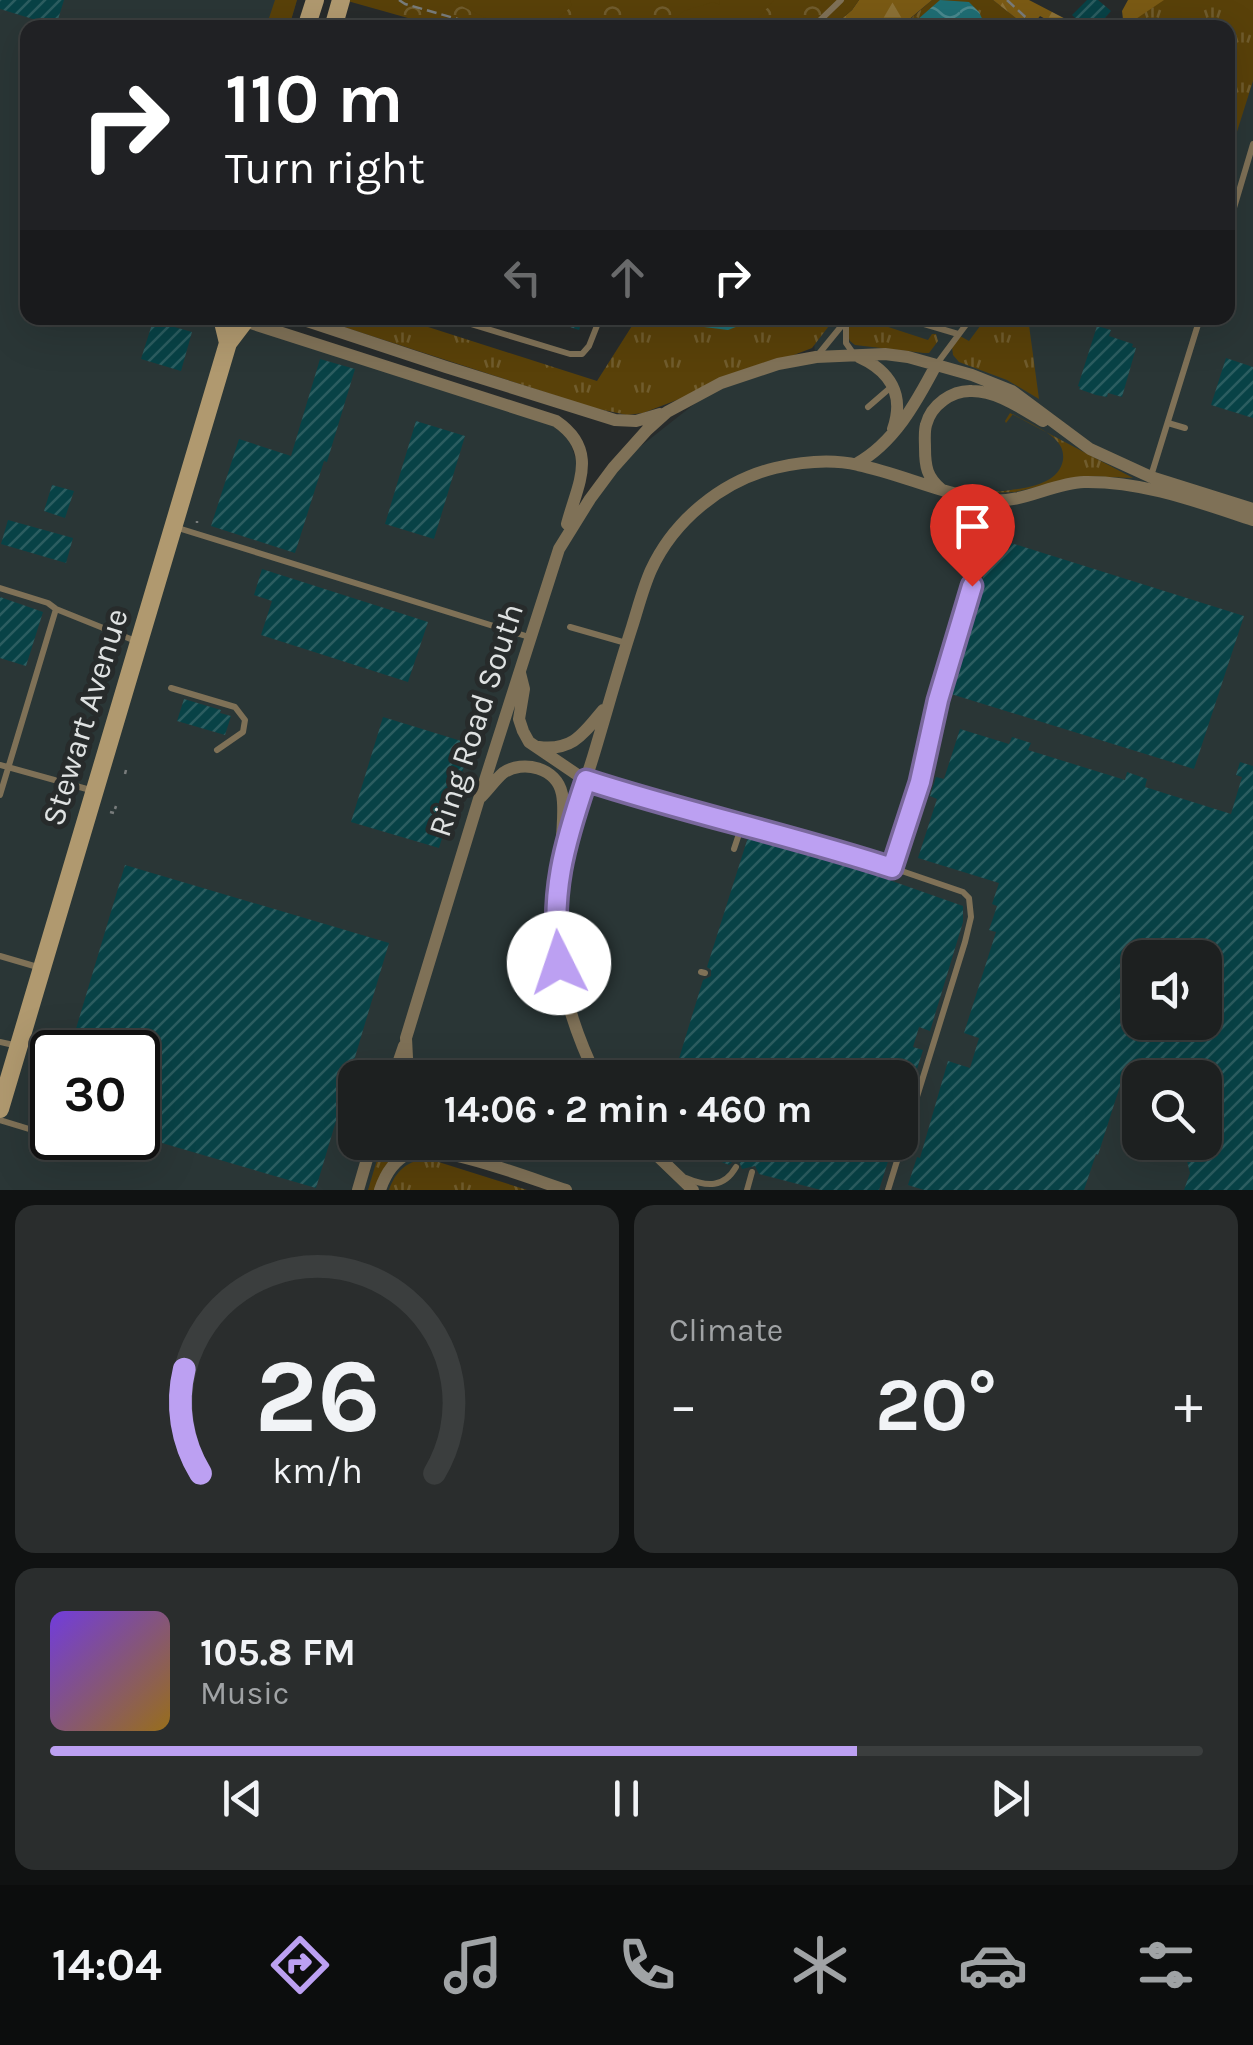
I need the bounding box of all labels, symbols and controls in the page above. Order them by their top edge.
text: 110 m [225,58,403,140]
icon: right [60,60,190,190]
text: Turn right [225,142,425,194]
icon: left [495,250,550,305]
icon: ahead [600,250,655,305]
icon: right [705,250,760,305]
pin [930,484,1015,587]
icon: arrive [945,499,1000,554]
street label: Ring Road South [421,599,531,841]
street label: Stewart Avenue [34,604,136,830]
position arrow [507,911,611,1015]
map controls [1122,940,1222,1160]
button: sound [1122,940,1222,1040]
speed limit sign: 30 [30,1030,160,1160]
button: search [1122,1060,1222,1160]
text: 14:06 · 2 min · 460 m [444,1087,812,1132]
text: Climate [669,1312,783,1349]
text: 26 [254,1336,380,1457]
text: 20° [875,1361,997,1449]
text: − [669,1373,698,1437]
text: + [1174,1373,1203,1437]
text: km/h [272,1450,362,1492]
text: 105.8 FM [200,1630,356,1675]
text: Music [200,1675,289,1712]
icon: previous [215,1771,270,1826]
icon: pause [599,1771,654,1826]
icon: next [983,1771,1038,1826]
icon: directions [265,1930,335,2000]
icon: music [438,1930,508,2000]
icon: phone [612,1930,682,2000]
icon: climate [785,1930,855,2000]
icon: car [958,1930,1028,2000]
icon: filters [1131,1930,1201,2000]
text: 14:04 [52,1939,162,1991]

